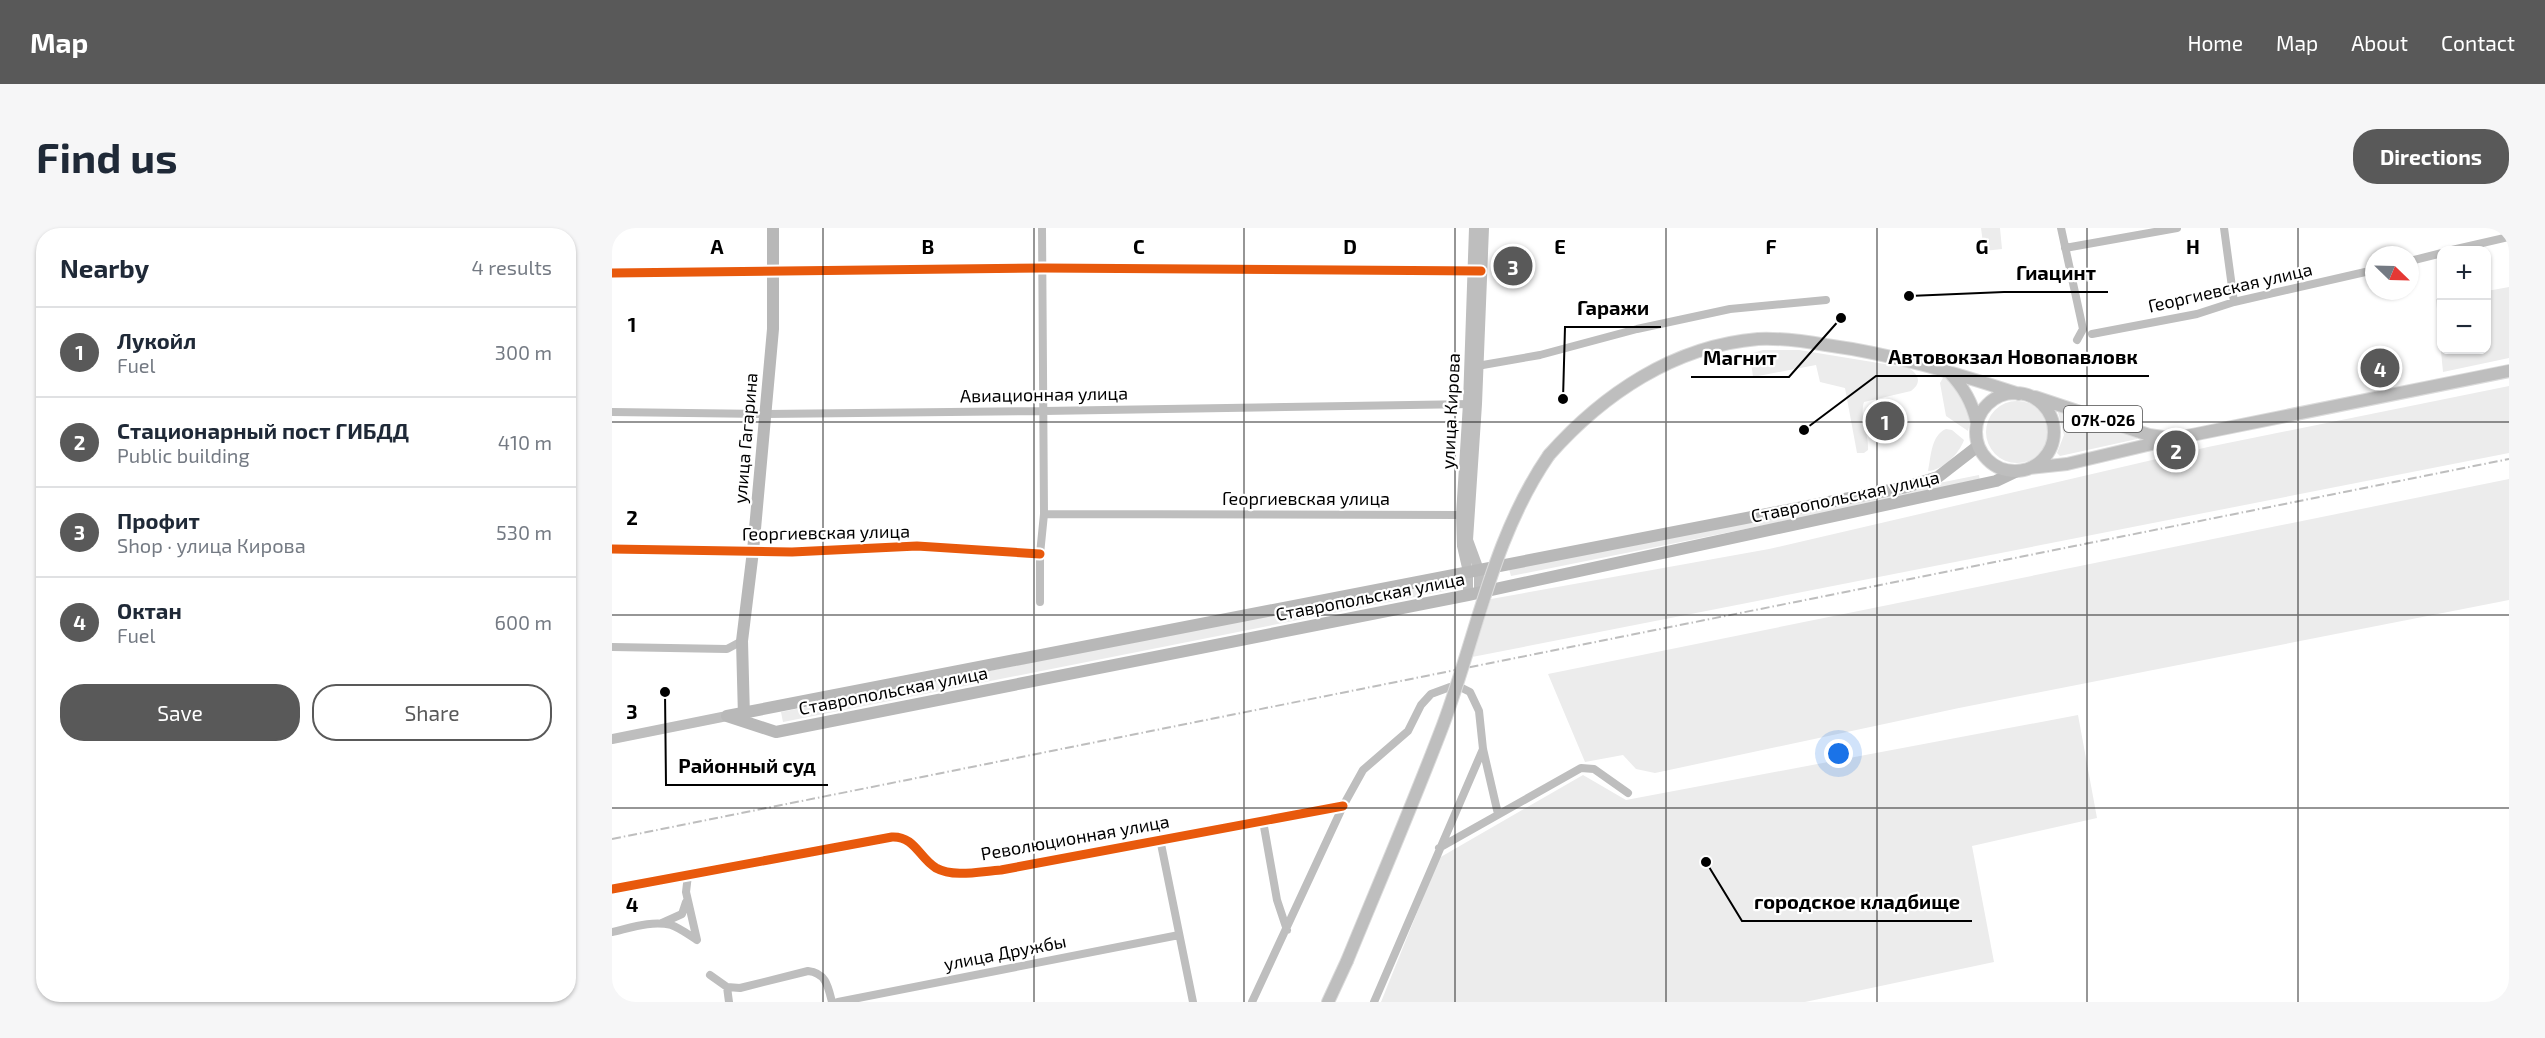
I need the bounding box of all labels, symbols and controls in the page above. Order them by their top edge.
text: Map [30,25,88,59]
text: Home [2187,30,2243,55]
text: Map [2276,30,2318,55]
text: About [2351,30,2408,55]
text: Contact [2441,30,2515,55]
button: Directions [2353,129,2509,184]
text: Find us [36,131,178,181]
text: A [710,234,724,258]
text: B [922,234,934,258]
text: C [1133,234,1145,258]
text: D [1343,234,1357,258]
text: E [1554,234,1566,258]
text: F [1765,234,1777,258]
text: G [1976,234,1988,258]
text: H [2186,234,2200,258]
pin: 3 [1494,243,1532,288]
north arrow [2365,246,2419,300]
map controls [2437,246,2491,354]
button: + [2437,246,2491,300]
text: Nearby [60,252,149,283]
callout: Гиацинт [2004,254,2108,292]
text: 4 results [472,255,552,279]
street label: Георгиевская улица [2146,257,2314,317]
text: Гиацинт [2016,260,2096,284]
callout: Гаражи [1565,289,1661,327]
text: Гаражи [1577,295,1649,319]
button: − [2437,300,2491,354]
text: 1 [628,312,636,336]
text: Лукойл [117,327,196,353]
callout: Автовокзал Новопавловк [1876,338,2149,376]
callout: Магнит [1691,339,1789,377]
text: 1 [75,340,84,364]
text: 300 m [495,340,552,364]
text: Автовокзал Новопавловк [1888,344,2138,368]
text: Магнит [1703,345,1777,369]
pin: 4 [2360,346,2400,390]
street label: улица Кирова [1436,352,1464,470]
text: Fuel [117,353,156,377]
street label: улица Гагарина [728,372,762,504]
street label: Авиационная улица [960,382,1128,406]
pin: 1 [1866,398,1904,444]
road number: 07К-026 [2064,406,2142,432]
text: Стационарный пост ГИБДД [117,417,409,443]
pin: 2 [2156,428,2196,472]
text: 2 [74,430,85,454]
text: 410 m [498,430,552,454]
text: Public building [117,443,250,467]
street label: Ставропольская улица [1749,465,1941,527]
street label: Георгиевская улица [1222,487,1390,509]
text: 2 [626,505,638,529]
text: Профит [117,507,200,533]
text: 3 [74,520,85,544]
text: 530 m [496,520,552,544]
street label: Георгиевская улица [742,520,910,544]
text: Shop · улица Кирова [117,533,306,557]
street label: Ставропольская улица [1274,567,1466,625]
text: Октан [117,597,182,623]
text: 4 [73,610,86,634]
text: 600 m [494,610,552,634]
text: Fuel [117,623,156,647]
street label: Ставропольская улица [797,661,989,719]
button: Save [60,684,300,741]
button: Share [312,684,552,741]
text: 3 [626,699,638,723]
your location [1824,739,1853,768]
callout: Районный суд [666,747,828,785]
text: Районный суд [678,753,816,777]
street label: Революционная улица [979,810,1171,864]
callout: городское кладбище [1742,883,1972,921]
text: городское кладбище [1754,889,1960,913]
text: 4 [626,892,639,916]
street label: улица Дружбы [942,929,1068,975]

